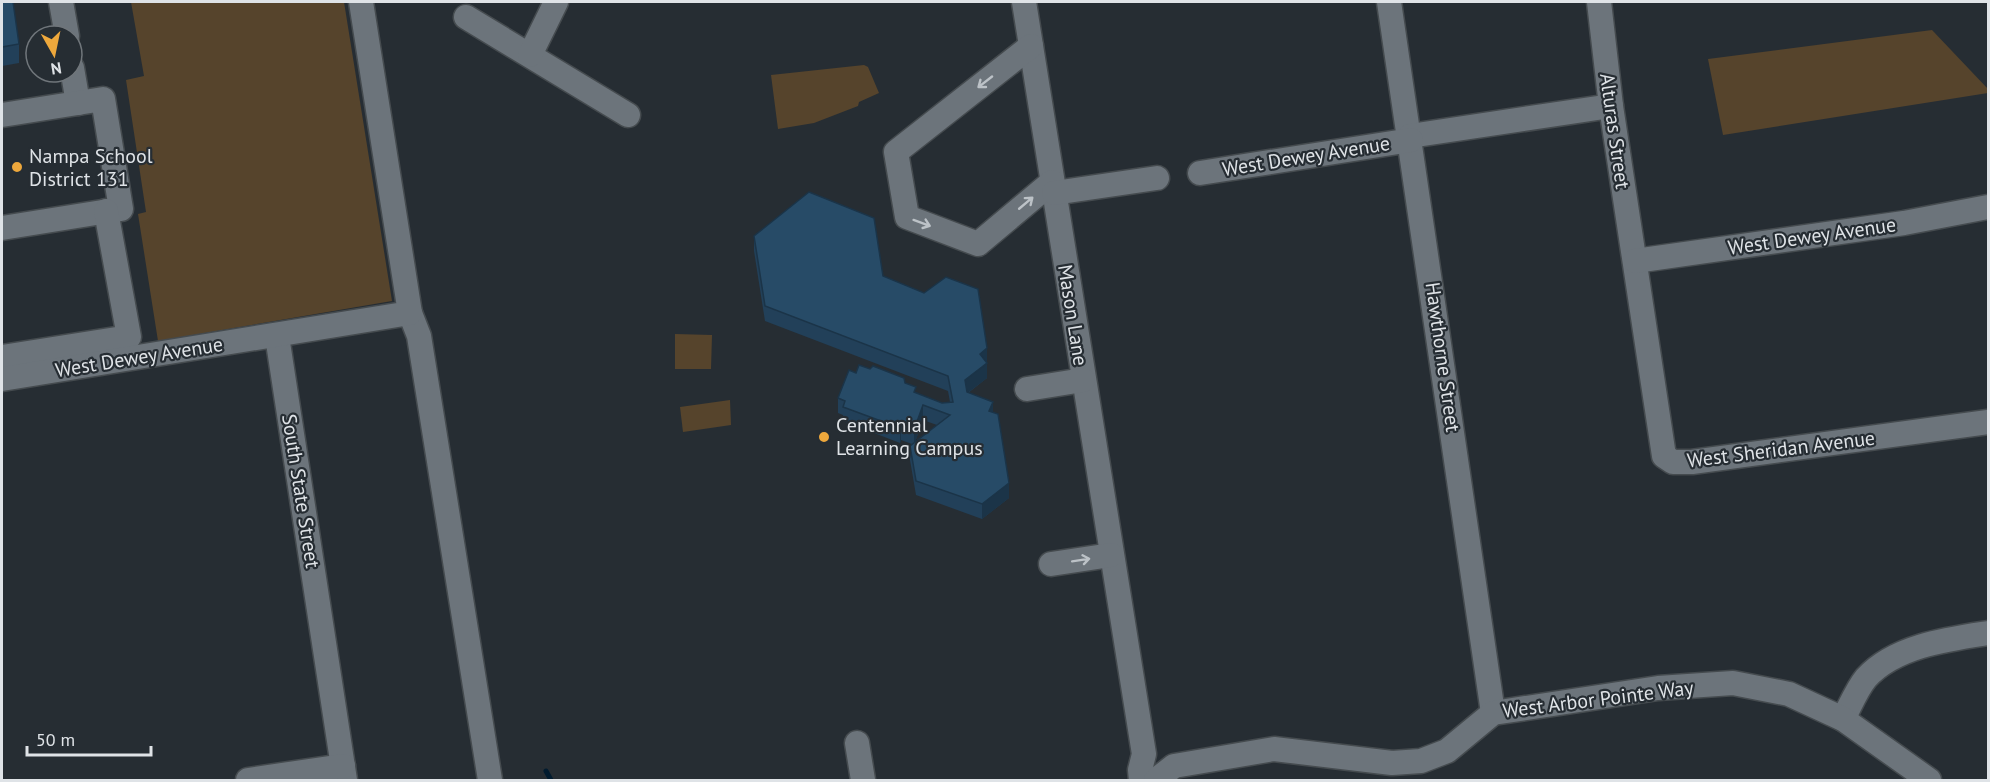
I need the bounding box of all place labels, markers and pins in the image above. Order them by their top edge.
place label: Nampa School District 131 [29,143,153,192]
marker: Nampa School District 131 [10,160,24,174]
place label: Centennial Learning Campus [836,412,983,461]
marker: Centennial Learning Campus [817,430,831,444]

